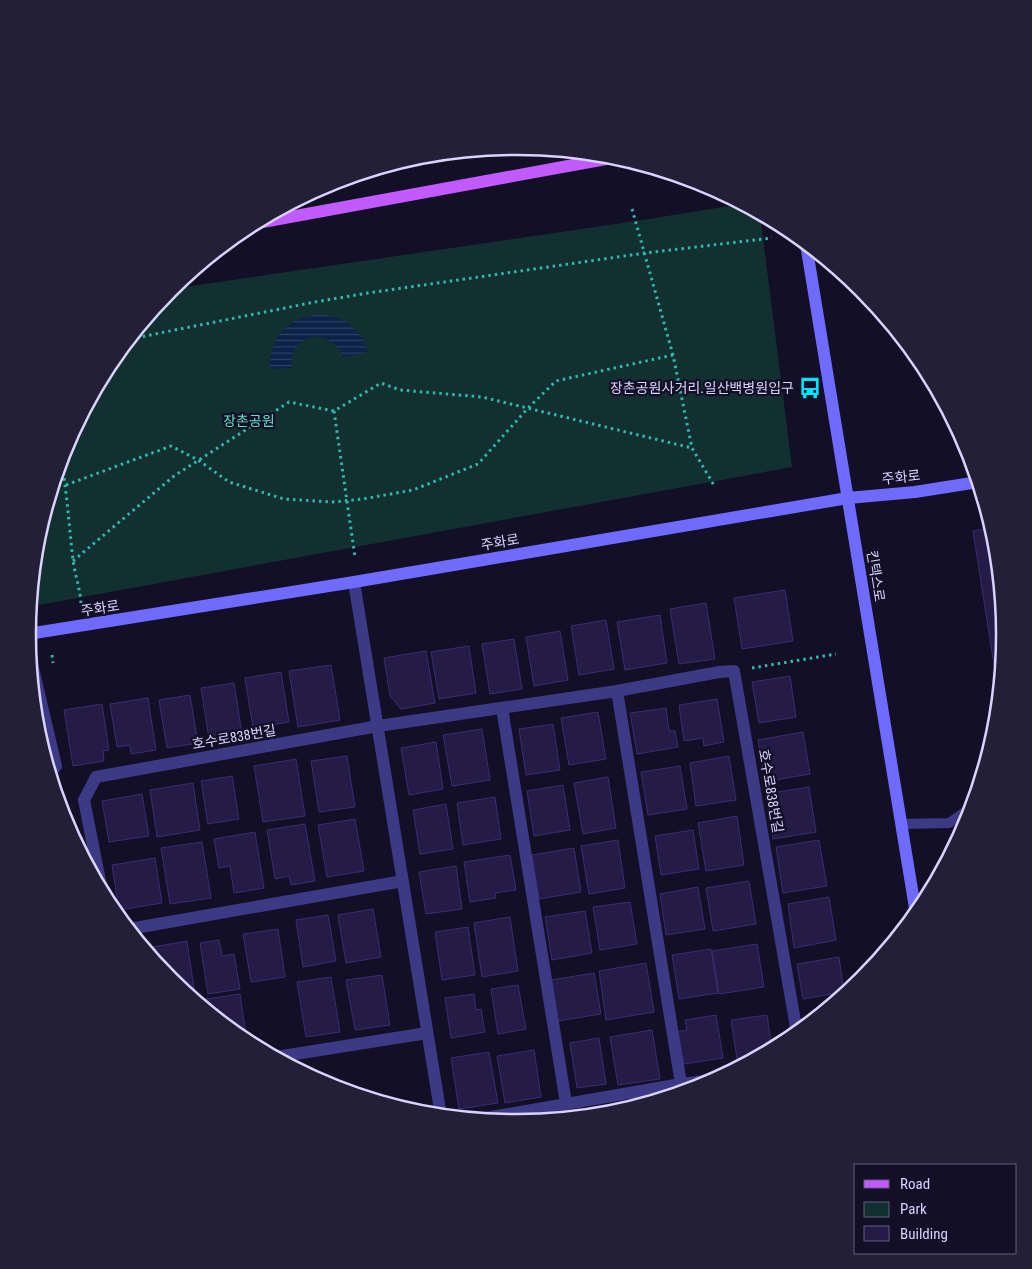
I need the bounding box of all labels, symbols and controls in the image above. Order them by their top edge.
bus stop icon: 장촌공원사거리.일산백병원입구 [797,375,823,401]
place label: 장촌공원사거리.일산백병원입구 [610,380,794,396]
park label: 장촌공원 [223,413,275,429]
street label: 주화로 [881,467,921,487]
street label: 주화로 [480,531,521,553]
street label: 킨텍스로 [864,549,888,603]
street label: 주화로 [80,597,120,619]
street label: 호수로838번길 [191,722,277,752]
street label: 호수로838번길 [756,748,786,834]
legend [854,1164,1017,1254]
text: Road [900,1175,930,1193]
text: Park [900,1200,927,1218]
text: Building [900,1225,948,1243]

